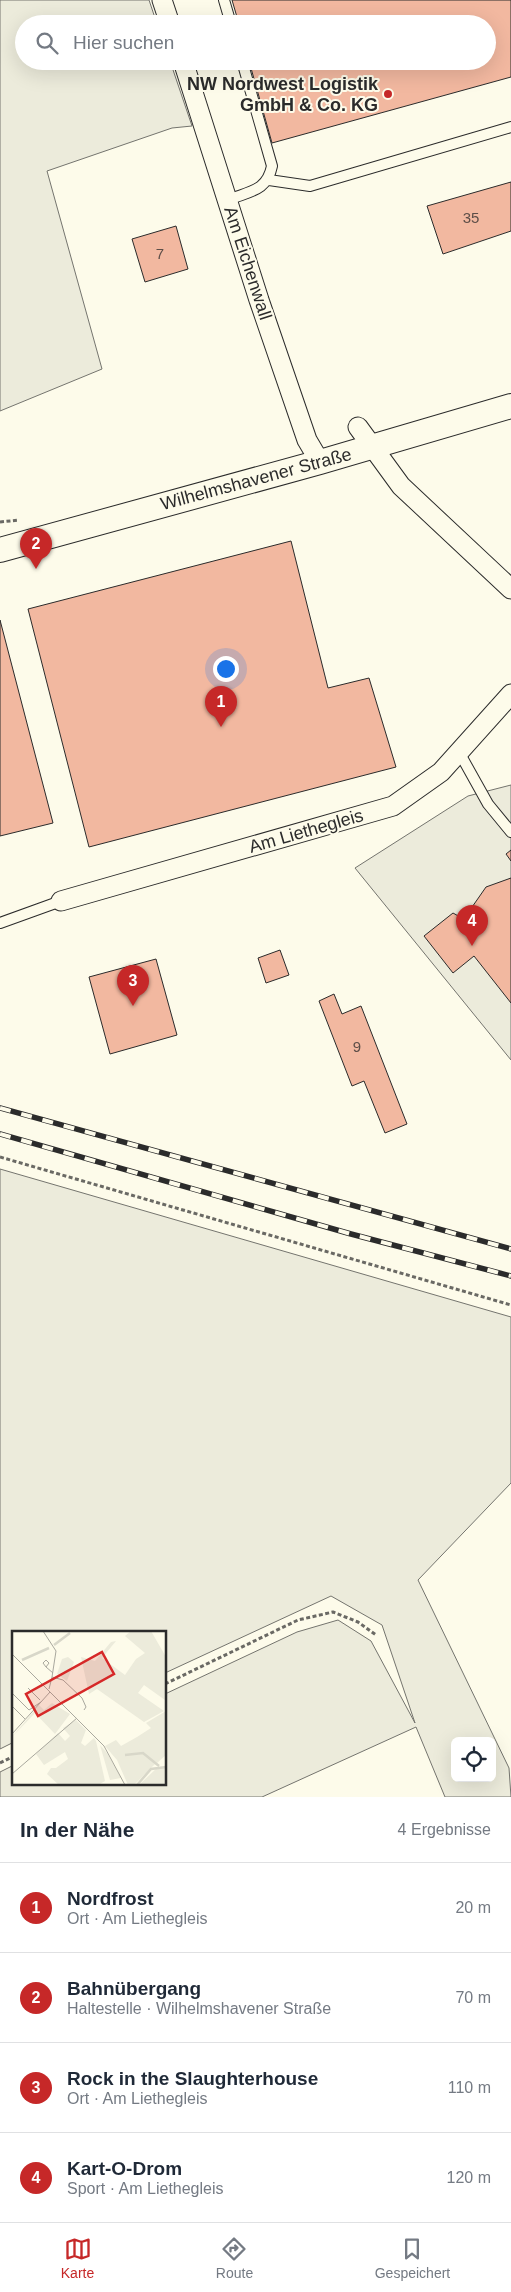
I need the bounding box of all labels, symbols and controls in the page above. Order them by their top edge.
search box [15,15,496,70]
icon: search [33,29,61,57]
text: Hier suchen [73,32,174,53]
place label: NW Nordwest Logistik GmbH & Co. KG [187,74,379,115]
marker: NW Nordwest Logistik GmbH & Co. KG [382,88,394,100]
street label: Am Eichenwall [220,204,276,322]
house number: 35 [463,209,479,226]
house number: 7 [156,245,164,262]
street label: Wilhelmshavener Straße [158,444,354,514]
pin: 2 [20,528,52,569]
your location [213,656,239,682]
pin: 1 [205,686,237,727]
street label: Am Liethegleis [246,805,366,857]
pin: 4 [456,905,488,946]
pin: 3 [117,965,149,1006]
house number: 9 [353,1038,361,1055]
inset map [12,1631,166,1784]
map controls [451,1737,496,1782]
button: locate [451,1737,496,1782]
text: In der Nähe [20,1818,134,1841]
text: 4 Ergebnisse [398,1821,491,1838]
text: Nordfrost [67,1888,154,1909]
text: 1 [32,1899,40,1916]
text: 20 m [455,1899,491,1916]
text: Ort · Am Liethegleis [67,1910,208,1927]
text: Bahnübergang [67,1978,201,1999]
text: 2 [32,1989,40,2006]
text: 70 m [455,1989,491,2006]
text: Haltestelle · Wilhelmshavener Straße [67,2000,331,2017]
text: Rock in the Slaughterhouse [67,2068,318,2089]
text: 3 [32,2079,40,2096]
text: 110 m [448,2079,491,2096]
text: Ort · Am Liethegleis [67,2090,208,2107]
text: Kart-O-Drom [67,2158,182,2179]
text: 4 [32,2169,40,2186]
text: 120 m [447,2169,491,2186]
text: Sport · Am Liethegleis [67,2180,224,2197]
tab: Karte [61,2235,94,2281]
tab: Route [216,2235,253,2281]
tab: Gespeichert [375,2235,450,2281]

